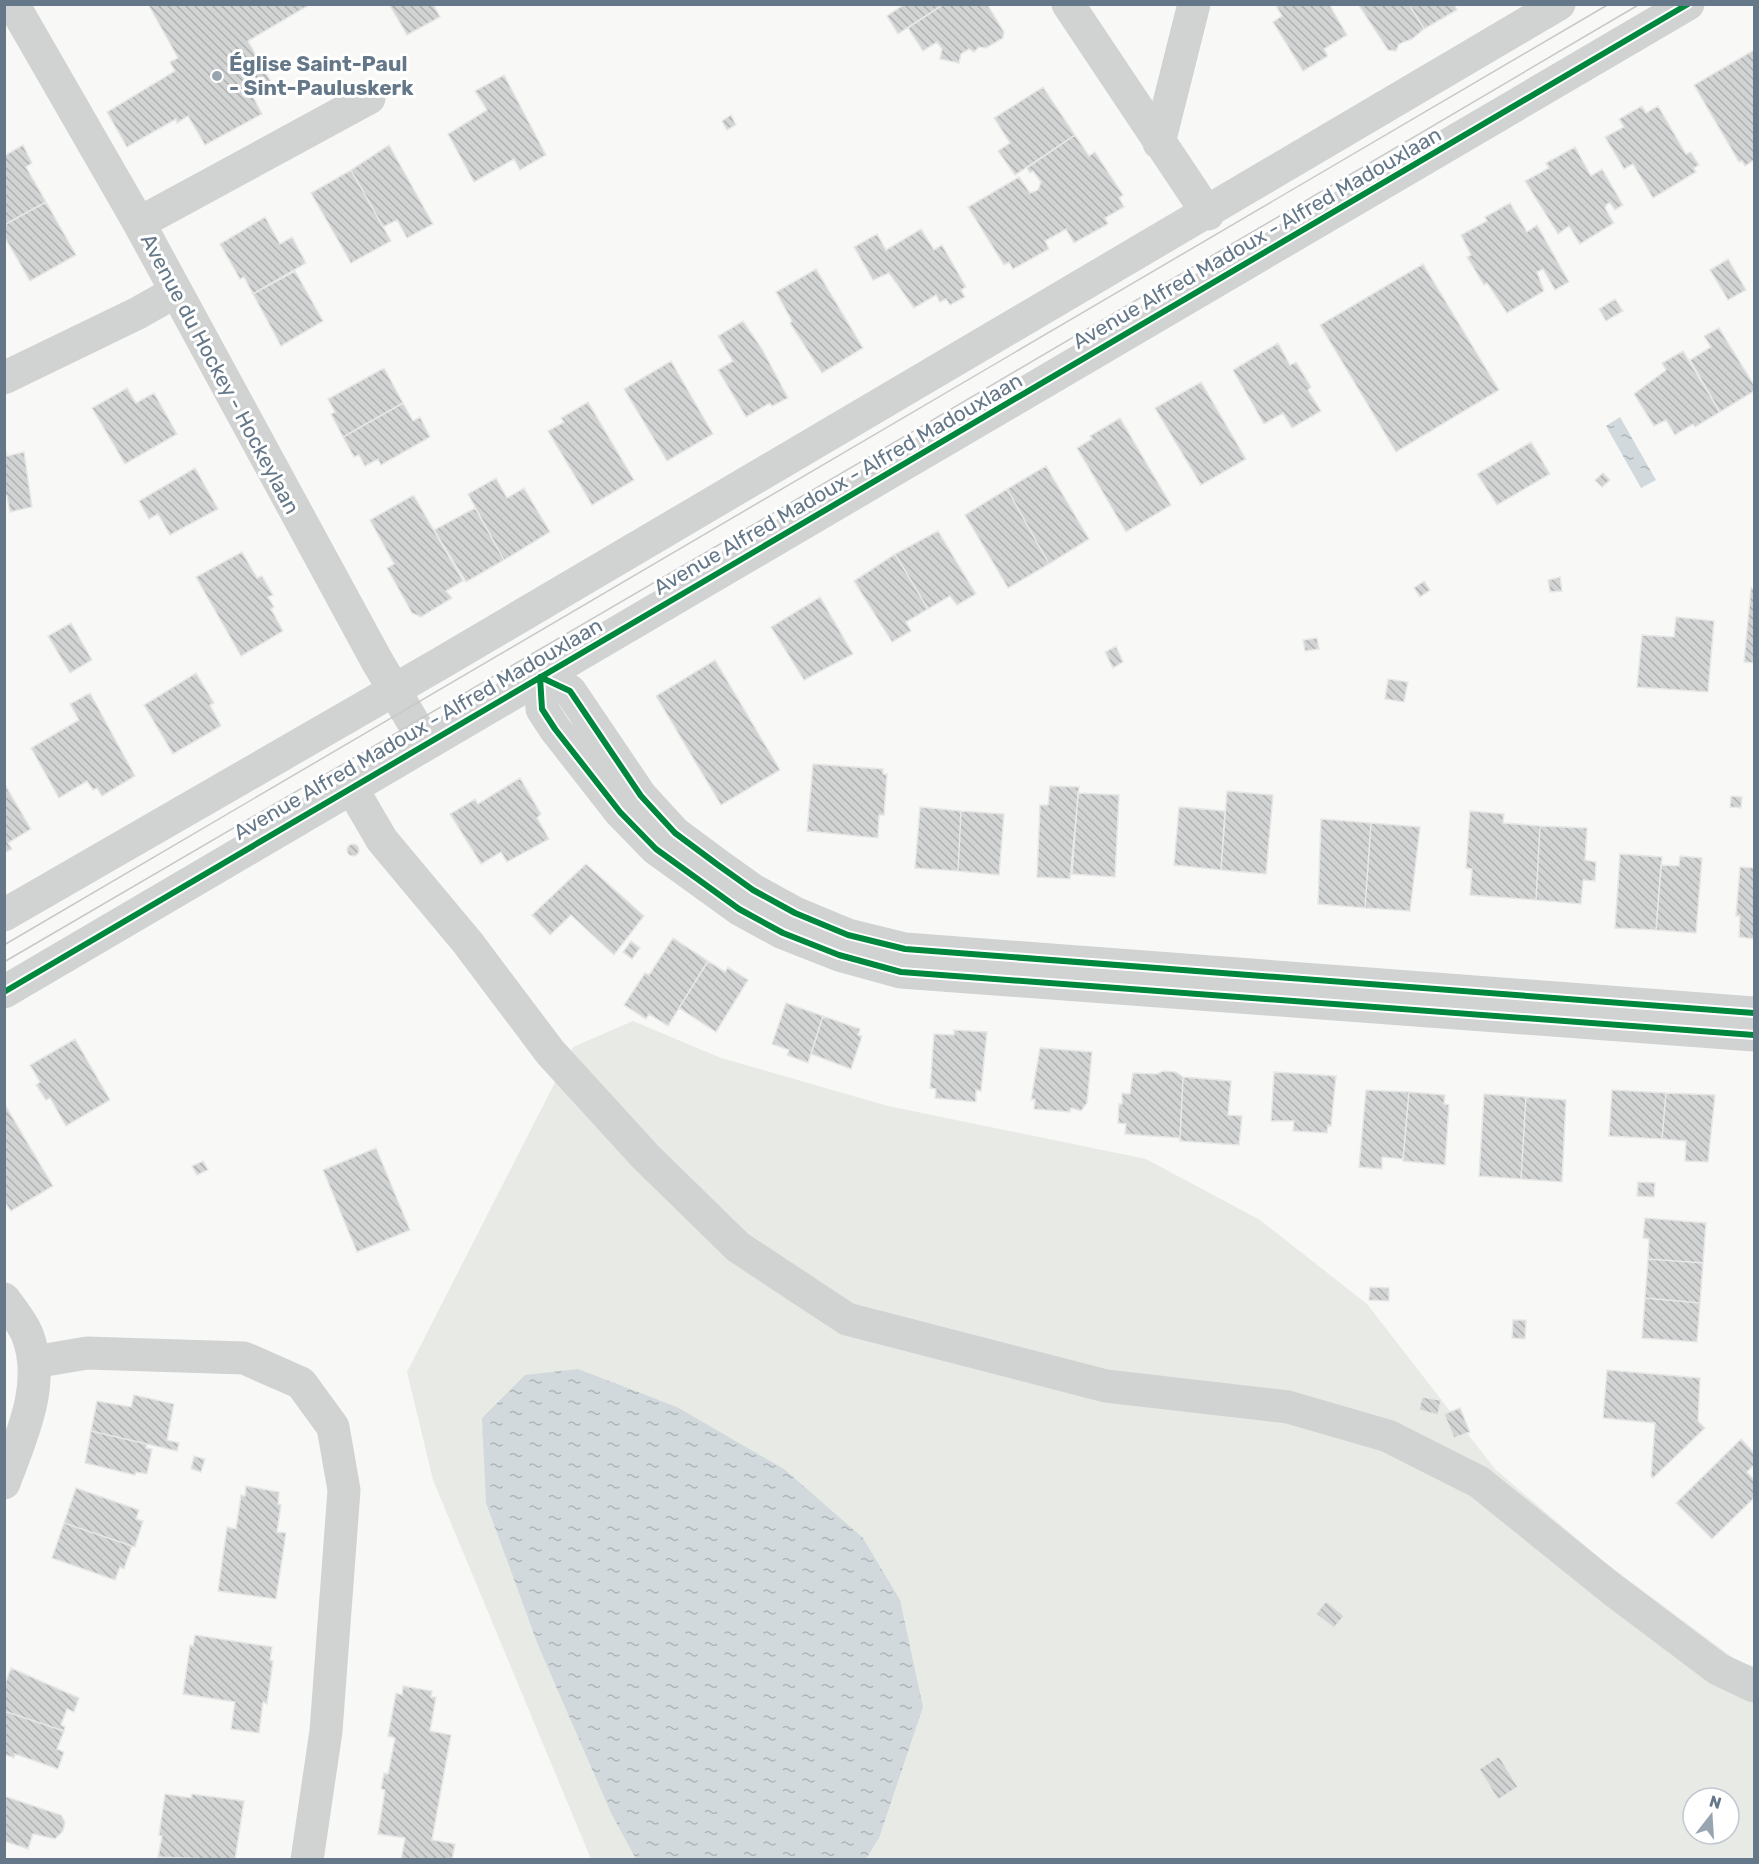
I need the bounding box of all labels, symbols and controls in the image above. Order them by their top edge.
place label: Église Saint-Paul - Sint-Pauluskerk [229,51,414,100]
marker: Église Saint-Paul - Sint-Pauluskerk [210,69,224,83]
street label: Avenue Alfred Madoux - Alfred Madouxlaan [1068,121,1446,354]
street label: Avenue du Hockey - Hockeylaan [136,229,305,518]
street label: Avenue Alfred Madoux - Alfred Madouxlaan [649,367,1027,600]
street label: Avenue Alfred Madoux - Alfred Madouxlaan [229,612,607,845]
north arrow [1681,1786,1741,1846]
text: N [1707,1791,1724,1813]

